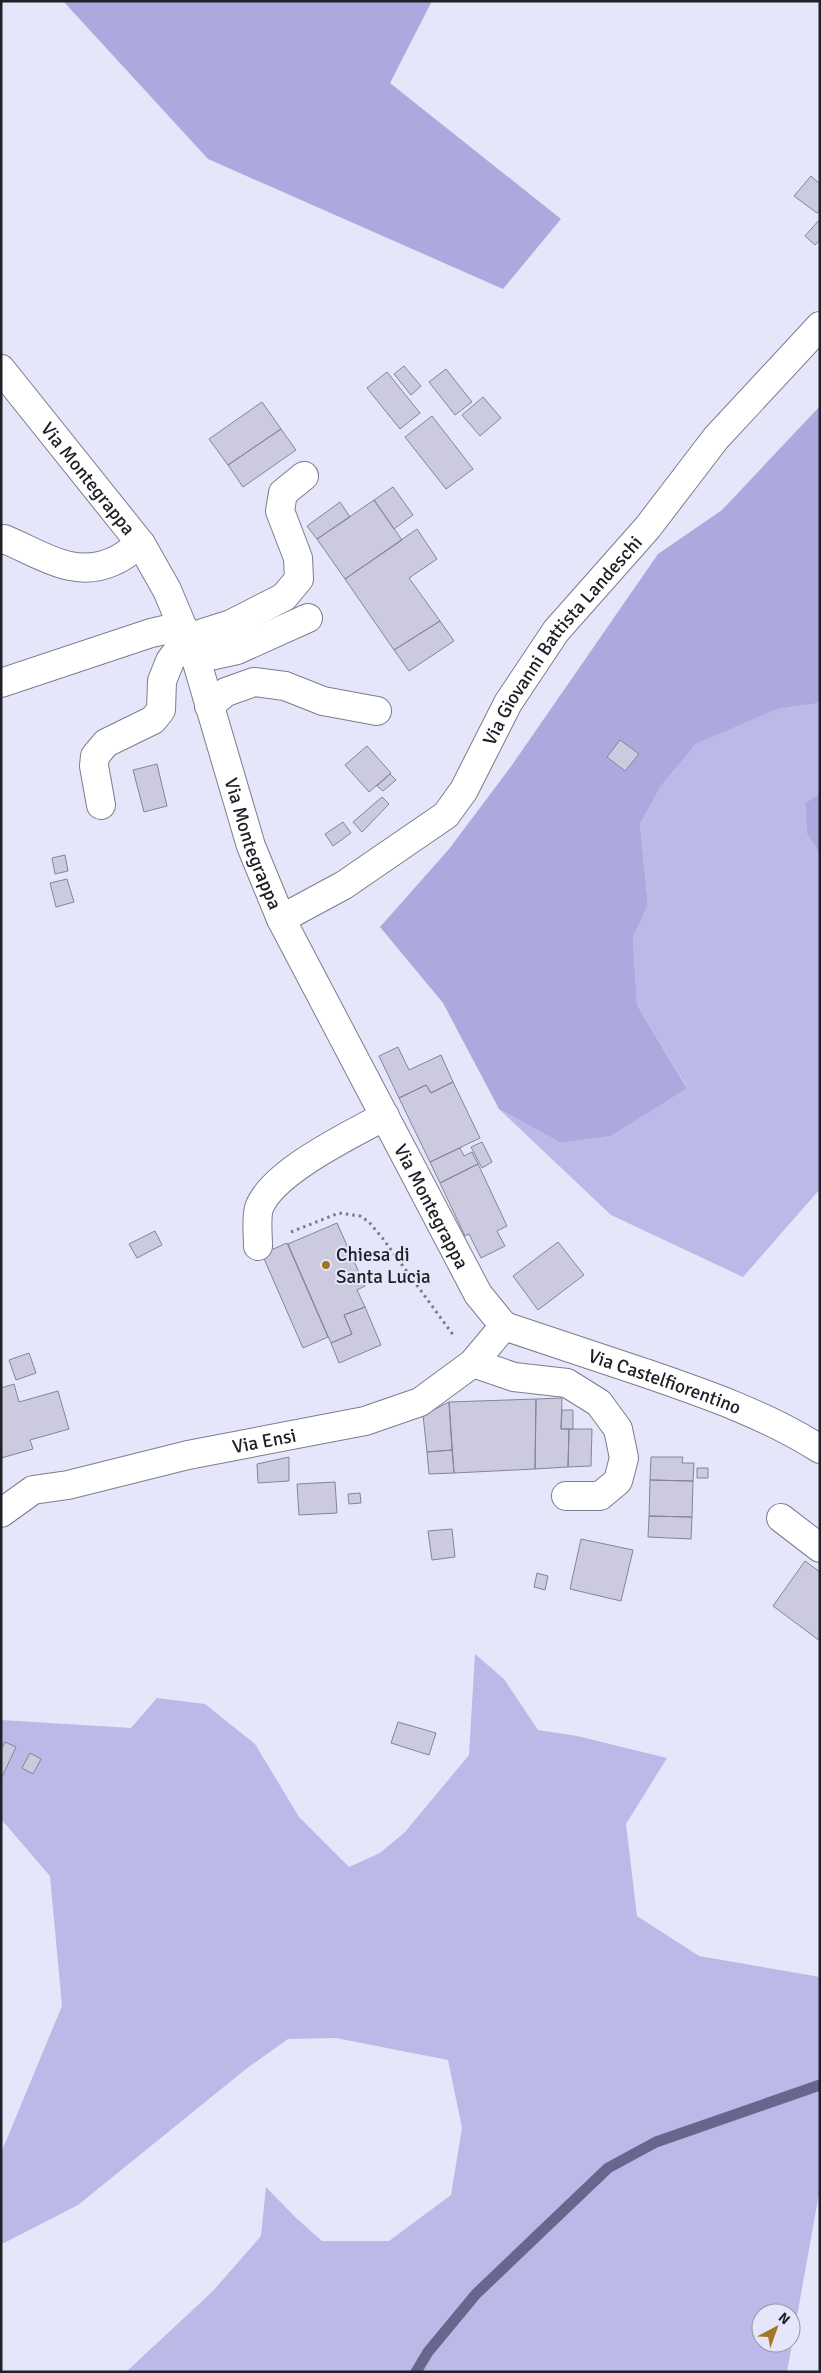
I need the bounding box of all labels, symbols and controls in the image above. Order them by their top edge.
street label: Via Montegrappa [35,418,140,540]
street label: Via Giovanni Battista Landeschi [478,531,648,749]
street label: Via Montegrappa [219,775,287,913]
street label: Via Montegrappa [388,1140,474,1273]
place label: Chiesa di Santa Lucia [336,1243,431,1289]
marker: Chiesa di Santa Lucia [320,1259,332,1271]
street label: Via Castelfiorentino [585,1344,745,1420]
street label: Via Ensi [230,1423,298,1459]
north arrow [751,2303,801,2353]
text: N [775,2309,793,2328]

